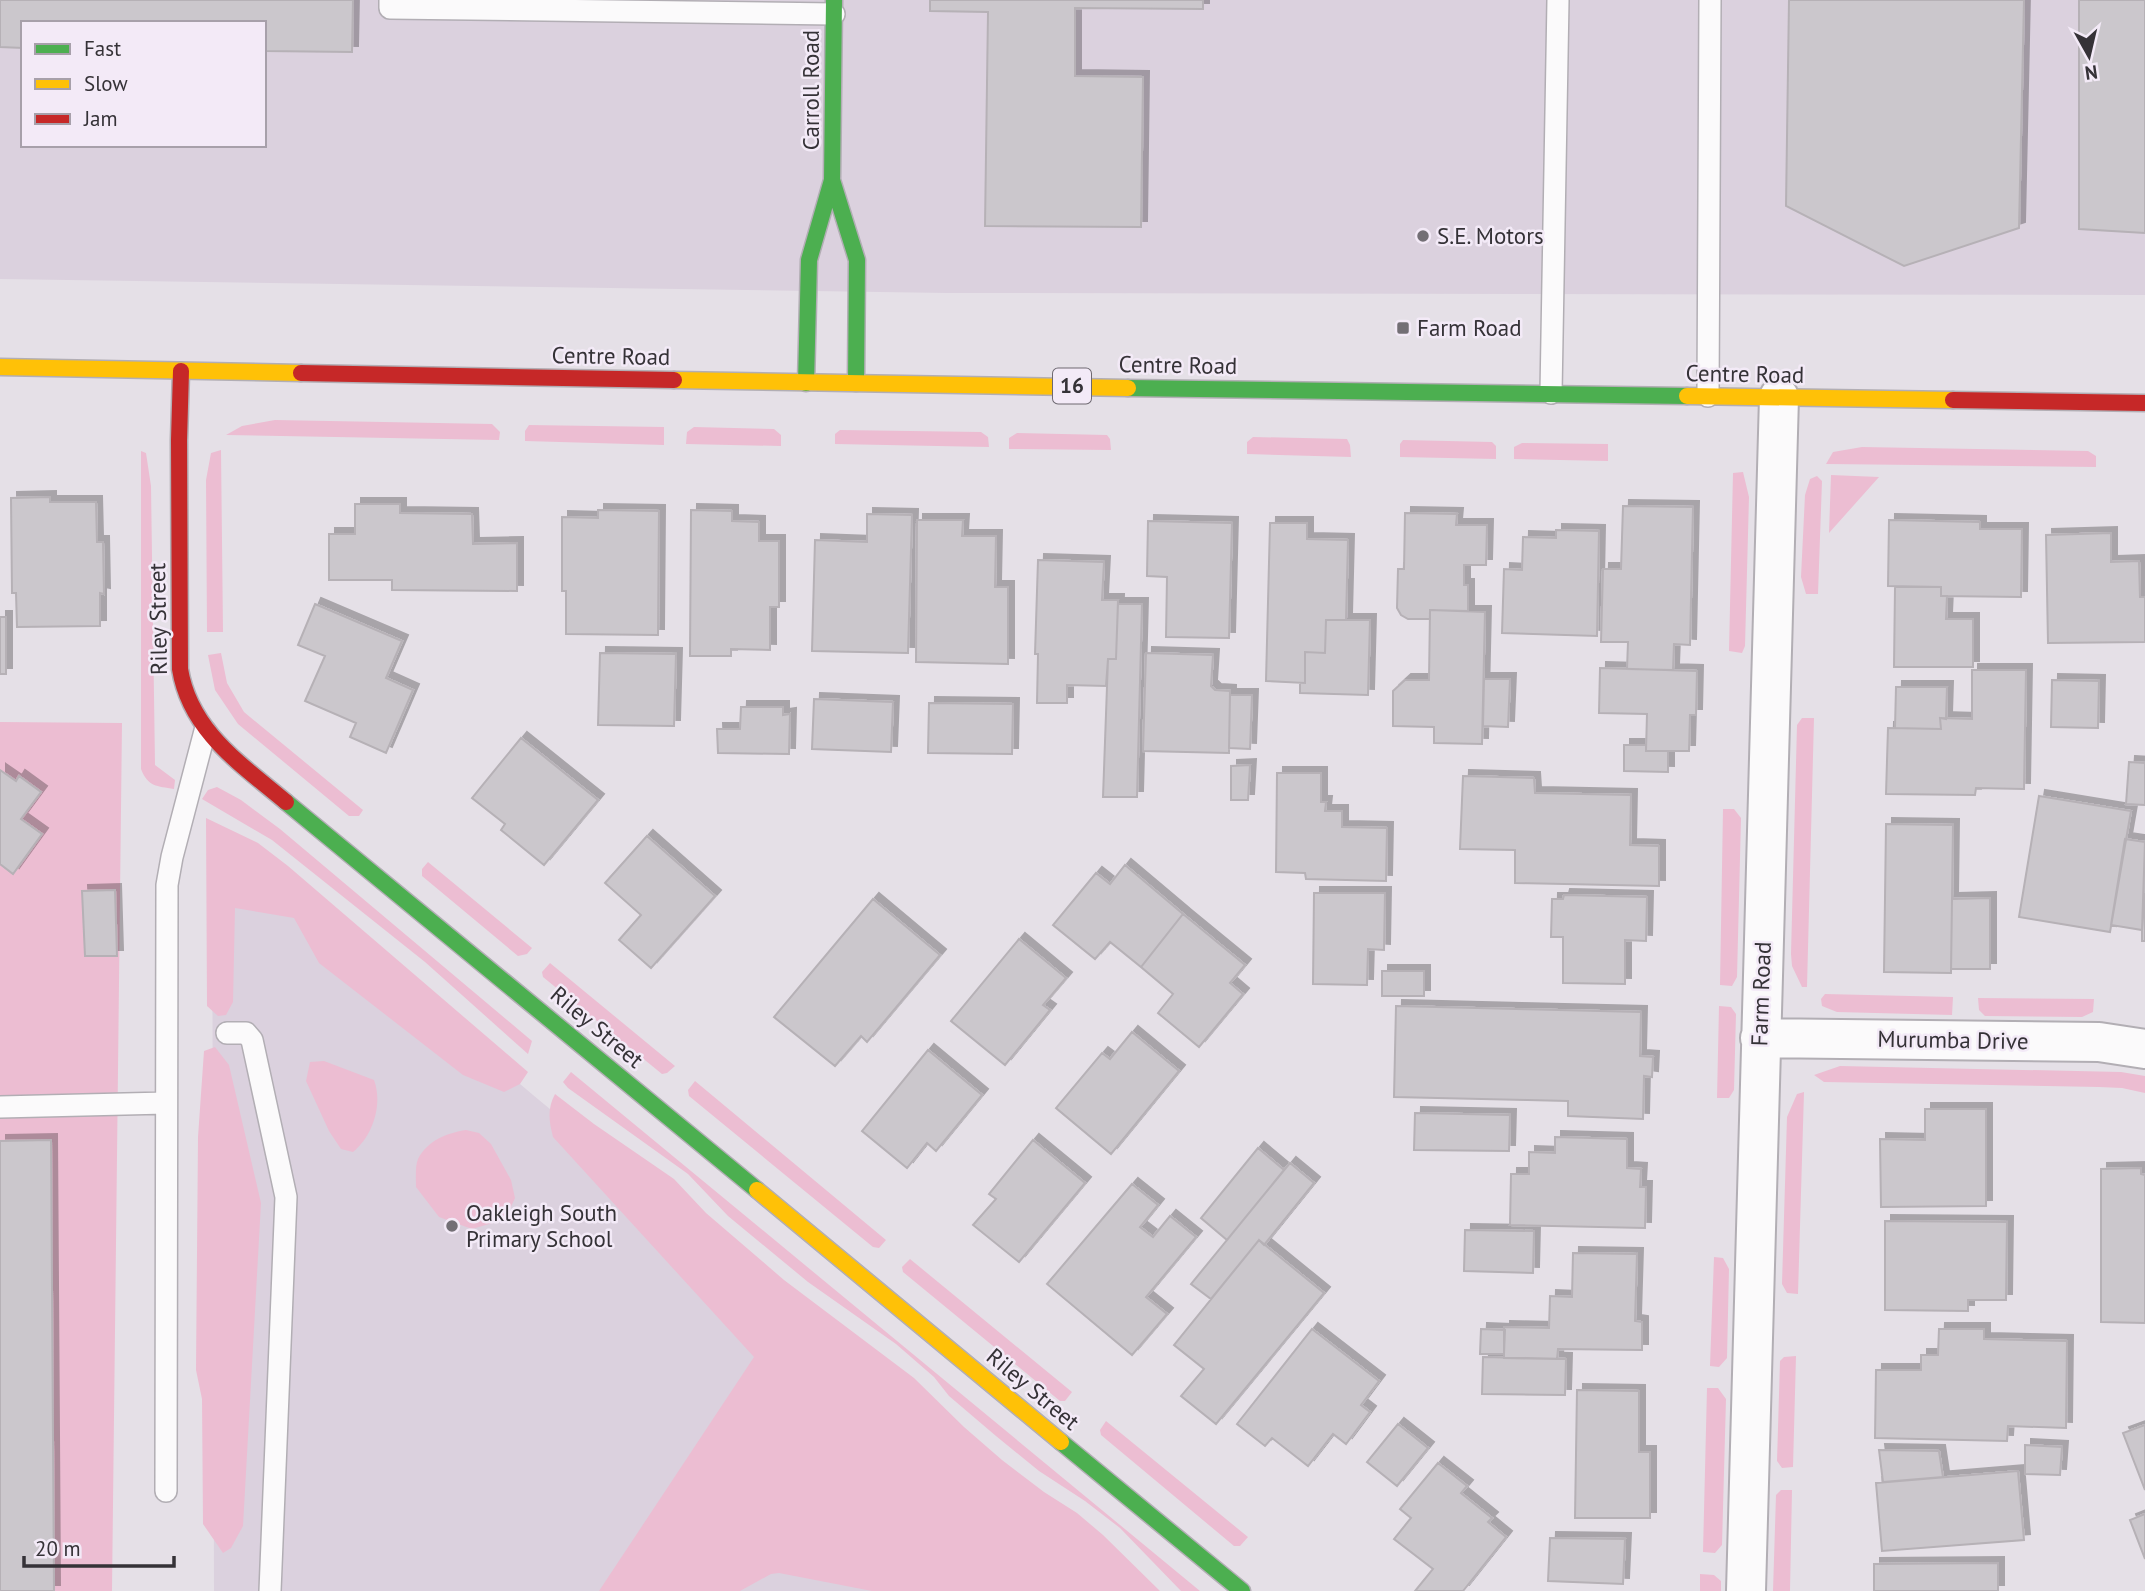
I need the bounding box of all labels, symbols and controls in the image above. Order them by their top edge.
legend [21,21,266,147]
north arrow [2054,21,2124,91]
street label: Carroll Road [796,30,825,150]
text: Fast [84,35,121,62]
text: N [2084,60,2099,86]
text: Slow [84,70,128,97]
text: Jam [83,105,118,132]
place label: S.E. Motors [1437,221,1544,250]
marker: S.E. Motors [1415,228,1431,244]
place label: Farm Road [1417,313,1522,342]
marker: Farm Road [1395,320,1411,336]
street label: Centre Road [551,340,671,371]
street label: Centre Road [1118,349,1238,380]
street label: Centre Road [1685,358,1805,389]
road number: 16 [1053,368,1091,404]
street label: Riley Street [142,562,173,676]
street label: Farm Road [1744,941,1777,1047]
street label: Riley Street [545,979,650,1074]
street label: Murumba Drive [1877,1024,2029,1055]
place label: Oakleigh South Primary School [466,1198,617,1253]
marker: Oakleigh South Primary School [444,1218,460,1234]
street label: Riley Street [981,1341,1086,1436]
scale bar [24,1524,175,1568]
text: 20 m [35,1535,81,1562]

